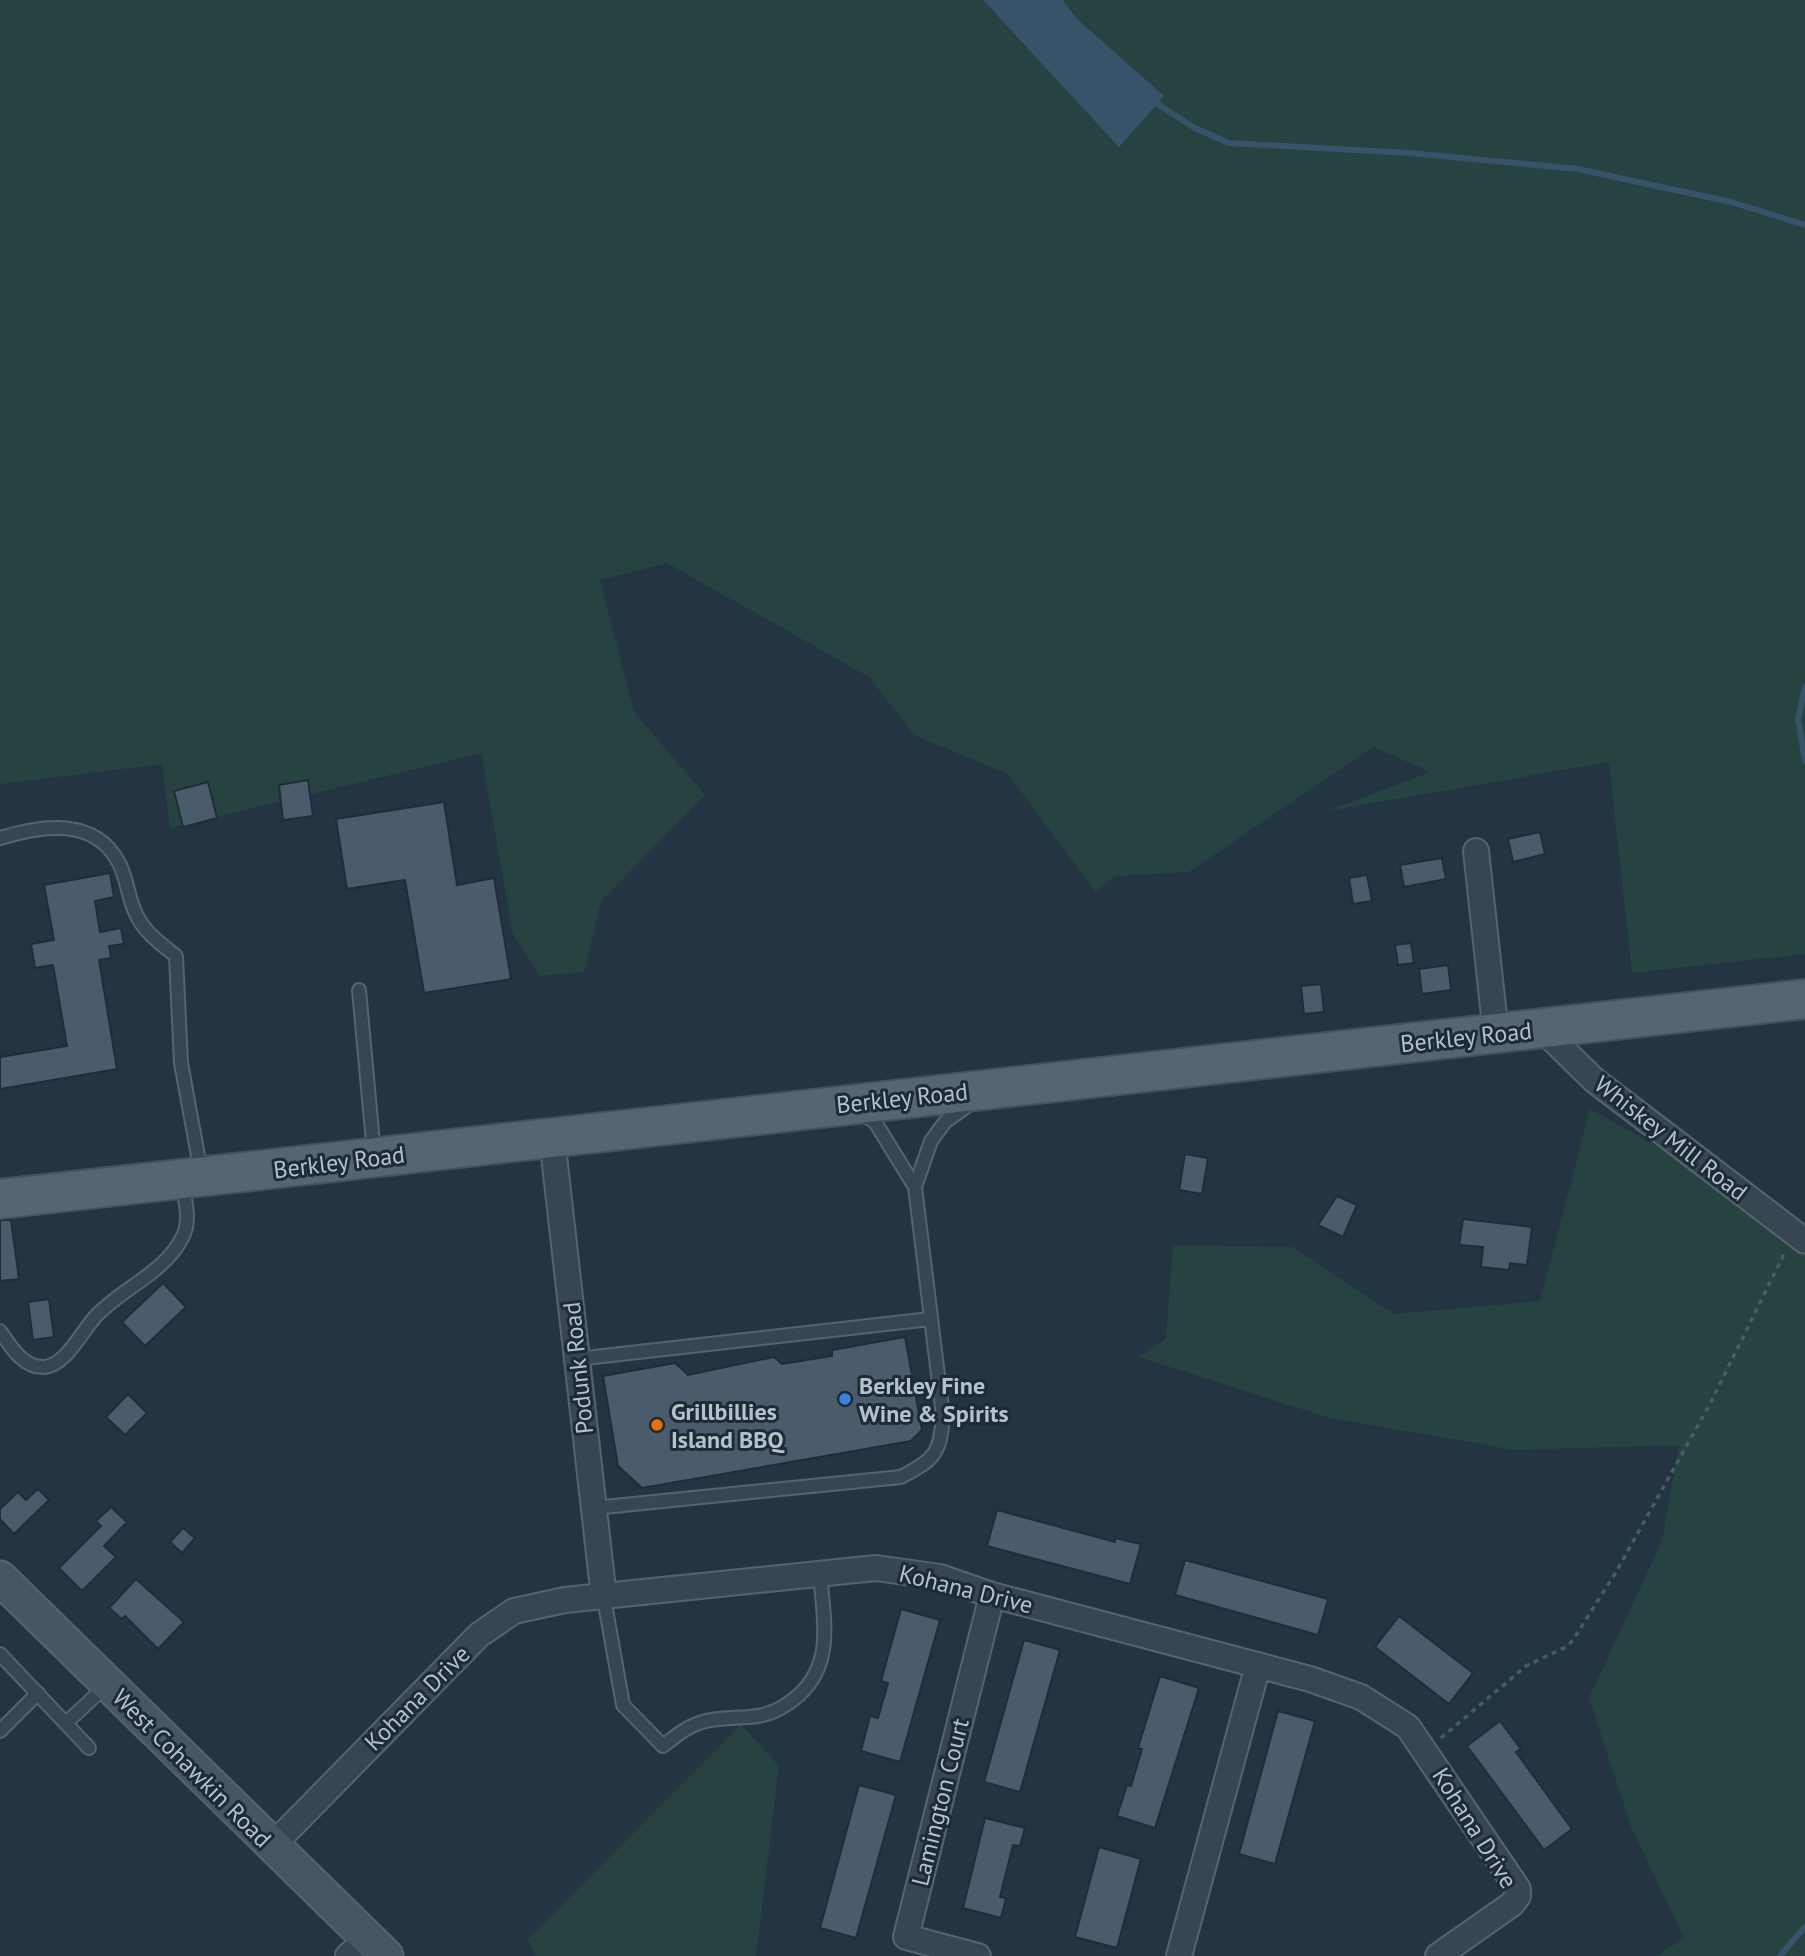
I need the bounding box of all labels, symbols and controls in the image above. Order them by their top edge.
street label: Berkley Road [1399,1015,1533,1059]
street label: Whiskey Mill Road [1588,1069,1754,1207]
street label: Berkley Road [835,1076,969,1120]
street label: Berkley Road [272,1139,406,1185]
street label: Podunk Road [556,1301,600,1435]
place label: Berkley Fine Wine & Spirits [859,1370,1009,1429]
marker: Berkley Fine Wine & Spirits [837,1391,853,1407]
place label: Grillbillies Island BBQ [671,1396,784,1455]
marker: Grillbillies Island BBQ [649,1417,665,1433]
street label: Kohana Drive [896,1557,1036,1621]
street label: Kohana Drive [358,1639,476,1757]
street label: West Cohawkin Road [106,1682,278,1854]
street label: Lamington Court [904,1715,976,1889]
street label: Kohana Drive [1426,1762,1524,1894]

